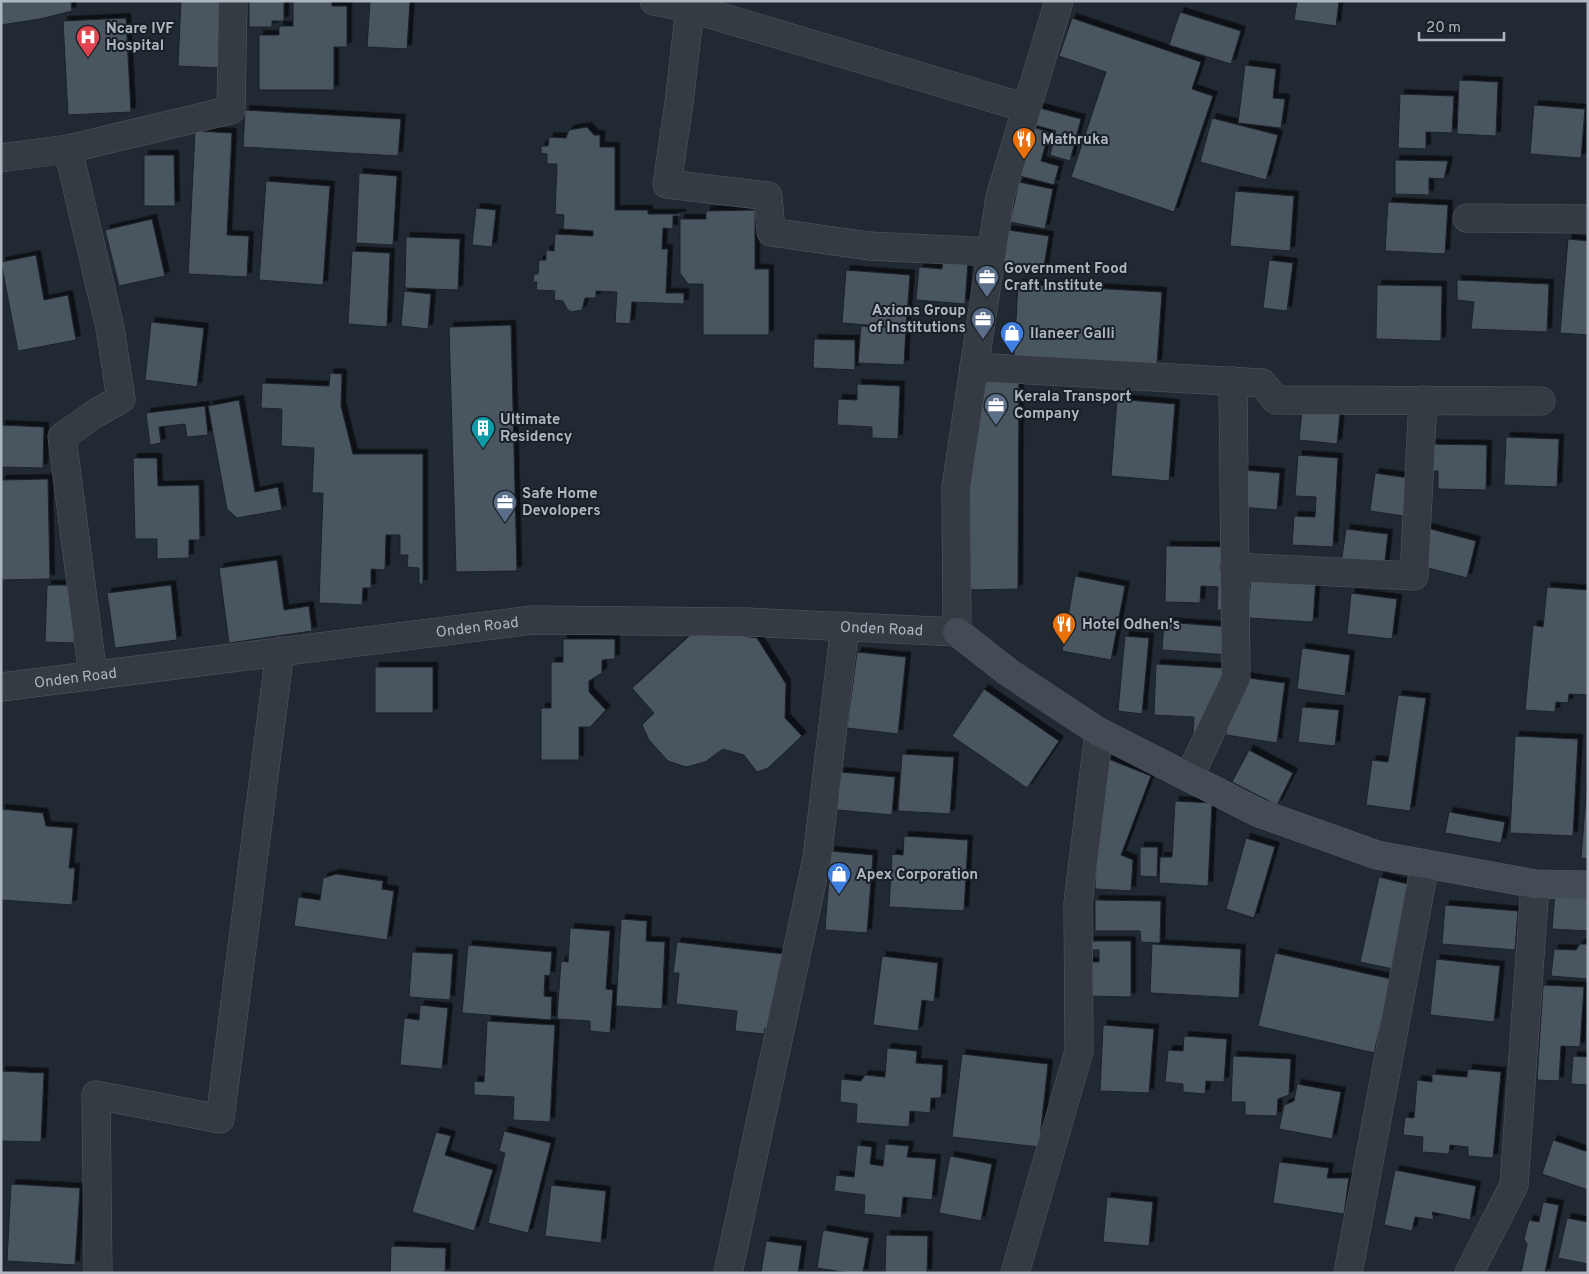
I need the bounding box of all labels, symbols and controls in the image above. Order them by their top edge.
scale bar [1419,10,1504,42]
text: 20 m [1426,19,1461,38]
place label: Ncare IVF Hospital [106,20,174,56]
hospital icon: Ncare IVF Hospital [75,24,101,58]
restaurant icon: Mathruka [1011,126,1037,160]
place label: Mathruka [1042,131,1109,150]
place label: Government Food Craft Institute [1004,260,1127,296]
office icon: Government Food Craft Institute [974,264,1000,298]
place label: Axions Group of Institutions [869,302,966,338]
office icon: Axions Group of Institutions [970,306,996,340]
shop icon: Ilaneer Galli [999,320,1025,354]
place label: Ilaneer Galli [1030,325,1115,344]
place label: Kerala Transport Company [1014,388,1132,424]
office icon: Kerala Transport Company [983,392,1009,426]
place label: Ultimate Residency [500,411,573,447]
building icon: Ultimate Residency [470,415,496,449]
place label: Safe Home Devolopers [522,485,601,521]
office icon: Safe Home Devolopers [492,489,518,523]
restaurant icon: Hotel Odhen's [1051,611,1077,645]
street label: Onden Road [435,614,520,643]
place label: Hotel Odhen's [1082,616,1180,635]
street label: Onden Road [840,618,924,641]
street label: Onden Road [33,664,118,694]
shop icon: Apex Corporation [826,861,852,895]
place label: Apex Corporation [856,866,978,885]

